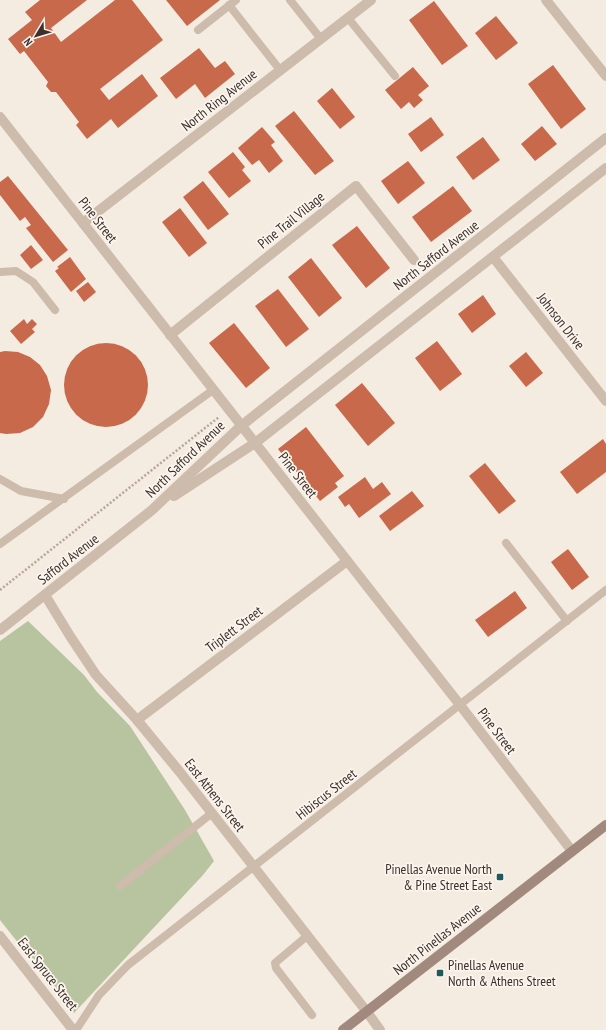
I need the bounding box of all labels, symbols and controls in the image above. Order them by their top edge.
north arrow [16,16,56,56]
text: N [21,35,35,49]
street label: North Ring Avenue [178,65,260,135]
street label: Pine Trail Village [254,187,328,252]
street label: Pine Street [75,193,122,247]
street label: North Safford Avenue [390,216,482,294]
street label: Johnson Drive [533,288,589,353]
street label: North Safford Avenue [142,416,229,501]
street label: Pine Street [275,448,322,502]
street label: Safford Avenue [34,529,102,588]
street label: Triplett Street [202,602,266,656]
street label: Pine Street [474,704,520,758]
street label: East Athens Street [181,755,249,835]
street label: Hibiscus Street [292,765,360,823]
place label: Pinellas Avenue North & Pine Street East [385,860,492,894]
marker: Pinellas Avenue North & Pine Street East [495,872,505,882]
street label: North Pinellas Avenue [389,899,485,979]
street label: East Spruce Street [14,934,82,1014]
place label: Pinellas Avenue North & Athens Street [448,956,556,990]
marker: Pinellas Avenue North & Athens Street [435,968,445,978]

